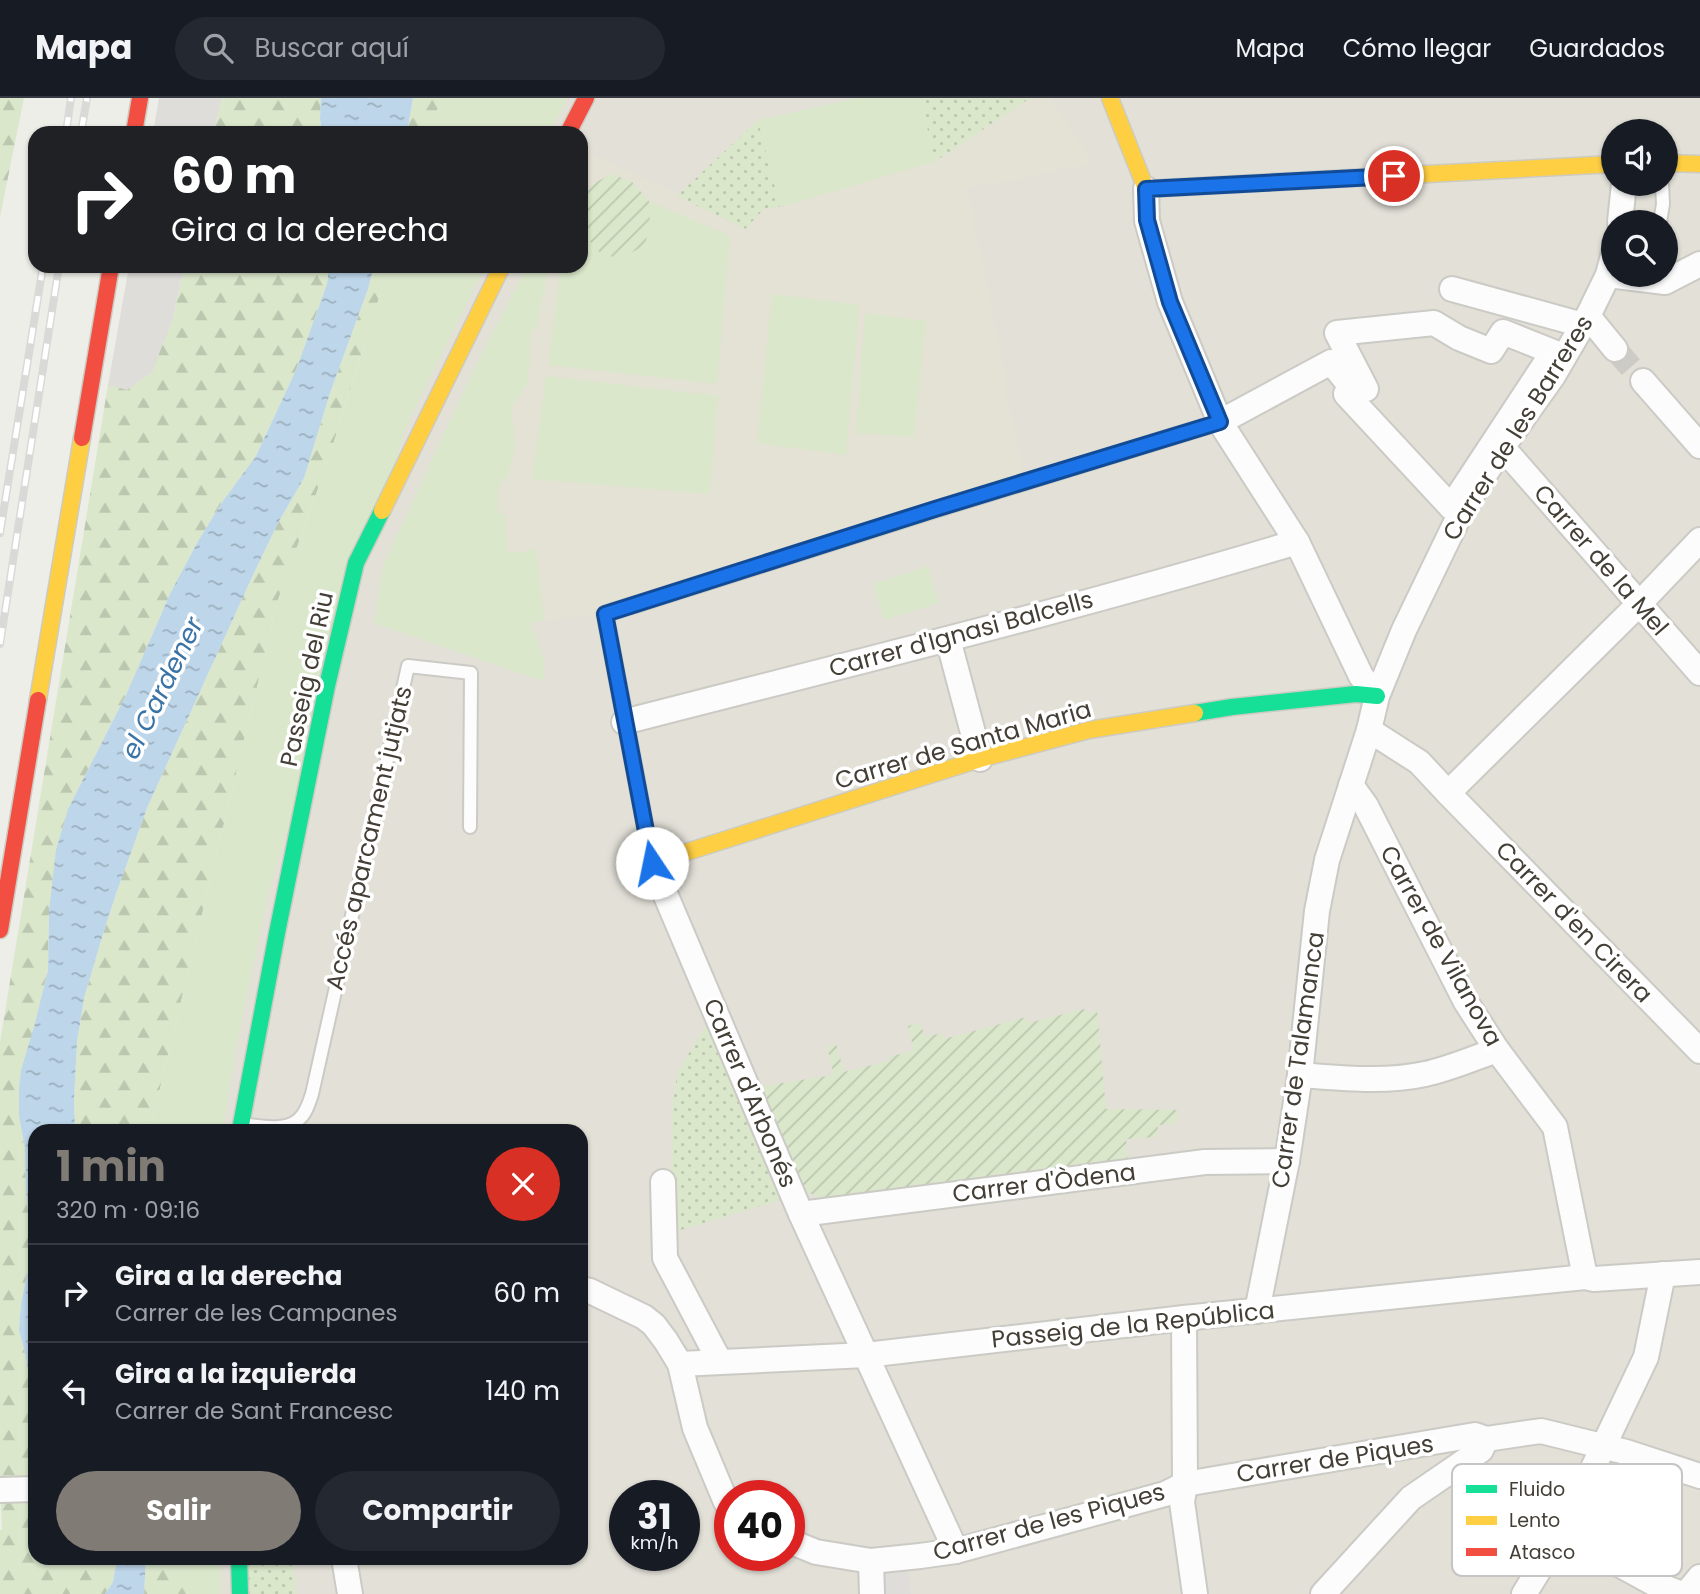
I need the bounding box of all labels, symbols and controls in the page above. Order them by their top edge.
search box [175,17,665,80]
text: Mapa [35,24,133,71]
icon: search [199,29,237,67]
text: Buscar aquí [255,30,409,66]
text: Mapa [1235,32,1305,65]
text: Cómo llegar [1343,32,1491,65]
text: Guardados [1529,32,1665,65]
map controls [1601,119,1678,287]
button: sound [1601,119,1678,196]
text: 60 m [171,142,296,210]
pin [1364,146,1424,206]
icon: right [56,154,147,245]
icon: arrive [1375,157,1413,195]
text: Gira a la derecha [171,207,449,252]
button: search [1601,210,1678,287]
street label: Carrer de les Barreres [1435,309,1601,547]
street label: Carrer de la Mel [1526,477,1676,642]
street label: Carrer d'Ignasi Balcells [825,582,1097,685]
street label: Passeig del Riu [272,588,341,769]
water label: el Cardener [112,610,212,765]
street label: Accés aparcament jutjats [317,683,420,993]
street label: Carrer de Santa Maria [831,692,1095,797]
position arrow [615,826,689,900]
street label: Carrer d'en Cirera [1488,834,1660,1010]
street label: Carrer de Vilanova [1372,839,1510,1052]
street label: Carrer de Talamanca [1263,929,1332,1190]
street label: Carrer d'Arbonés [696,993,805,1192]
text: 1 min [56,1137,166,1196]
button: close [486,1147,560,1221]
street label: Carrer d'Òdena [950,1155,1138,1210]
text: 320 m · 09:16 [56,1194,200,1226]
text: Gira a la derecha [115,1258,343,1294]
icon: right [56,1274,94,1312]
text: 60 m [493,1275,560,1311]
street label: Passeig de la República [990,1293,1276,1356]
text: Carrer de les Campanes [115,1297,398,1329]
text: Gira a la izquierda [115,1356,357,1392]
icon: left [56,1372,94,1410]
text: 140 m [485,1373,560,1409]
text: Carrer de Sant Francesc [115,1395,393,1427]
street label: Carrer de Piques [1234,1427,1436,1490]
legend [1452,1464,1682,1576]
button: Salir [56,1471,301,1551]
button: Compartir [315,1471,560,1551]
street label: Carrer de les Piques [929,1475,1169,1568]
text: Fluido [1509,1476,1565,1503]
speed limit sign: 40 [714,1480,805,1571]
text: 31 [637,1492,672,1541]
text: Lento [1509,1507,1560,1534]
text: km/h [631,1530,678,1555]
text: Atasco [1509,1539,1575,1566]

